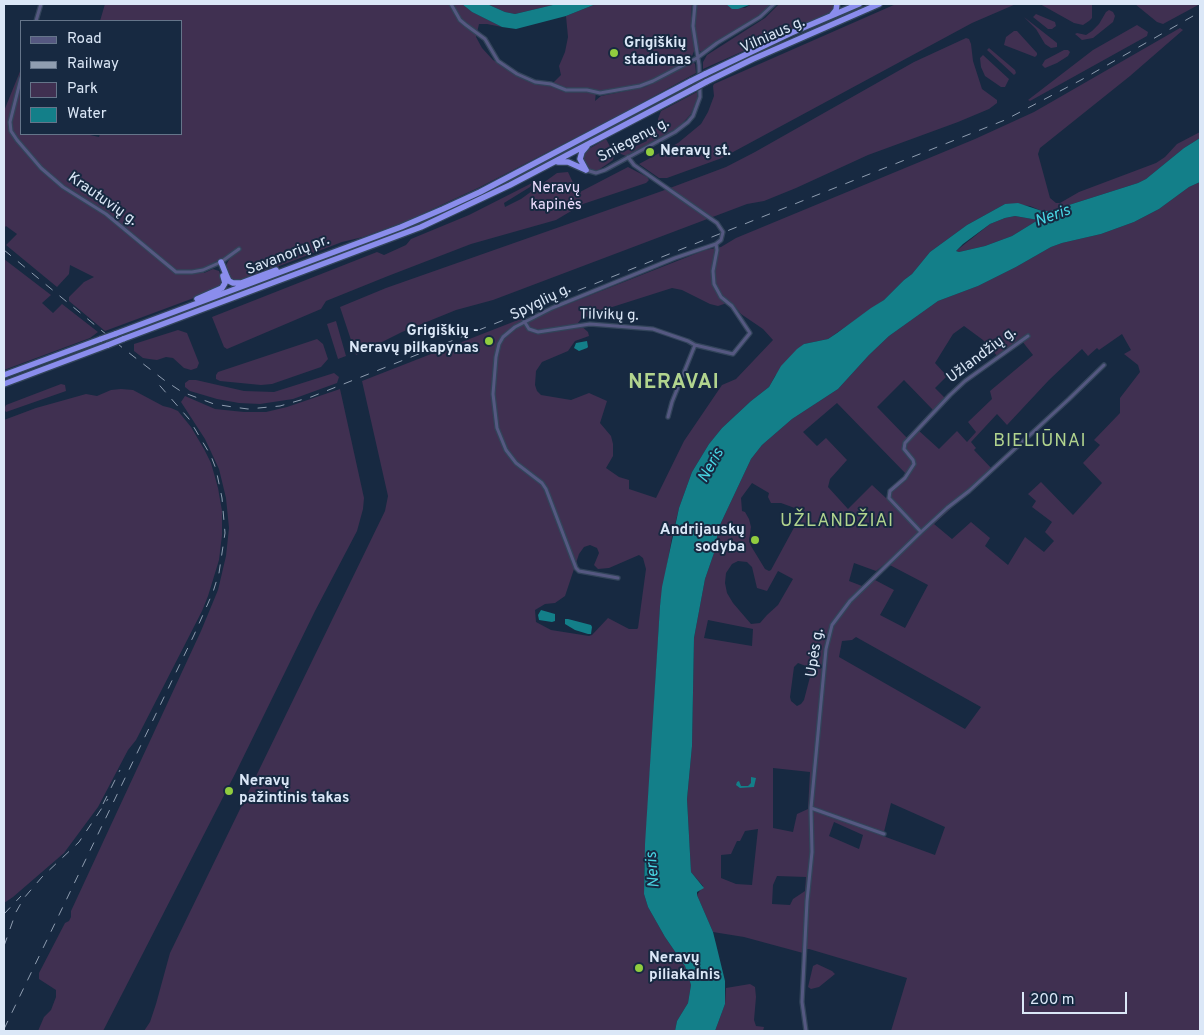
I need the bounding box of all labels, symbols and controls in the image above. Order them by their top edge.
street label: Vilniaus g. [738,14,808,58]
legend [20,20,182,135]
text: Road [67,30,102,49]
place label: Grigiškių stadionas [624,35,691,70]
marker: Grigiškių stadionas [608,47,620,59]
text: Railway [67,55,119,74]
text: Park [67,80,98,99]
text: Water [67,105,106,124]
street label: Sniegenų g. [595,115,673,167]
place label: Neravų st. [660,143,731,161]
marker: Neravų st. [644,146,656,158]
street label: Krautuvių g. [64,169,140,231]
park label: Neravų kapinės [530,180,582,215]
water label: Neris [1033,202,1073,232]
street label: Savanorių pr. [244,232,332,280]
street label: Spyglių g. [508,281,574,325]
street label: Tilvikų g. [579,306,639,326]
place label: Grigiškių - Neravų pilkapynas [349,323,479,358]
street label: Užlandžių g. [944,324,1020,388]
marker: Grigiškių - Neravų pilkapynas [483,335,495,347]
district label: NERAVAI [627,372,721,396]
district label: BIELIŪNAI [992,431,1088,453]
water label: Neris [695,445,729,487]
district label: UŽLANDŽIAI [779,511,895,533]
place label: Andrijauskų sodyba [660,522,745,557]
marker: Andrijauskų sodyba [749,534,761,546]
street label: Upės g. [803,627,829,679]
place label: Neravų pažintinis takas [239,773,349,808]
marker: Neravų pažintinis takas [223,785,235,797]
water label: Neris [643,851,665,889]
place label: Neravų piliakalnis [649,950,720,985]
marker: Neravų piliakalnis [633,962,645,974]
scale bar [1024,982,1129,1014]
text: 200 m [1030,991,1075,1010]

